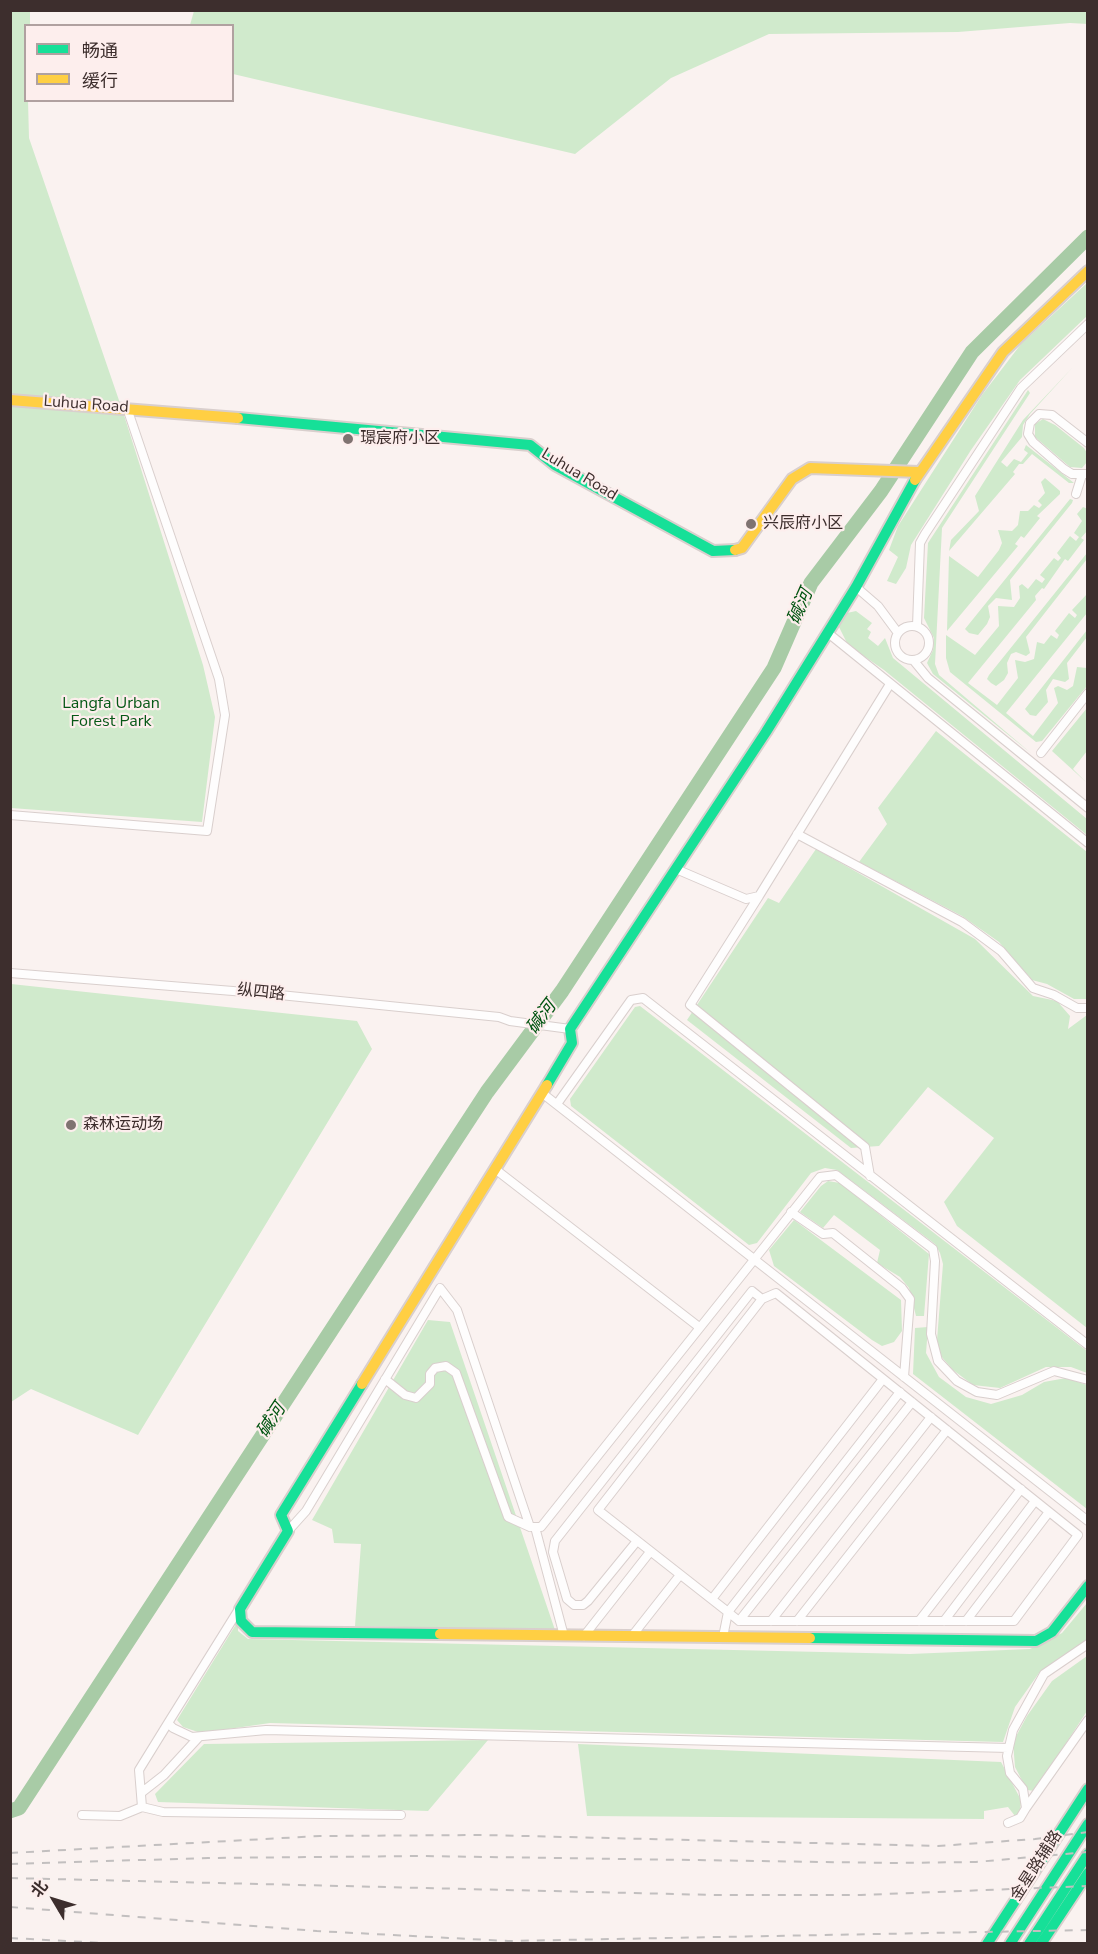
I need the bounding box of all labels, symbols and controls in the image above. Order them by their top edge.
legend [24,24,234,102]
text: 畅通 [82,39,118,63]
text: 缓行 [82,69,118,93]
street label: Luhua Road [43,392,129,418]
place label: 璟宸府小区 [360,429,440,449]
marker: 璟宸府小区 [341,432,355,446]
street label: Luhua Road [537,445,621,505]
place label: 兴辰府小区 [763,514,843,534]
marker: 兴辰府小区 [744,517,758,531]
water label: 碱河 [784,586,818,628]
park label: Langfa Urban Forest Park [62,694,160,732]
street label: 纵四路 [236,981,286,1005]
water label: 碱河 [523,997,561,1039]
place label: 森林运动场 [83,1115,163,1135]
marker: 森林运动场 [64,1118,78,1132]
water label: 碱河 [253,1400,291,1442]
street label: 金星路辅路 [1007,1827,1067,1905]
north arrow [24,1870,84,1930]
text: 北 [26,1876,53,1902]

